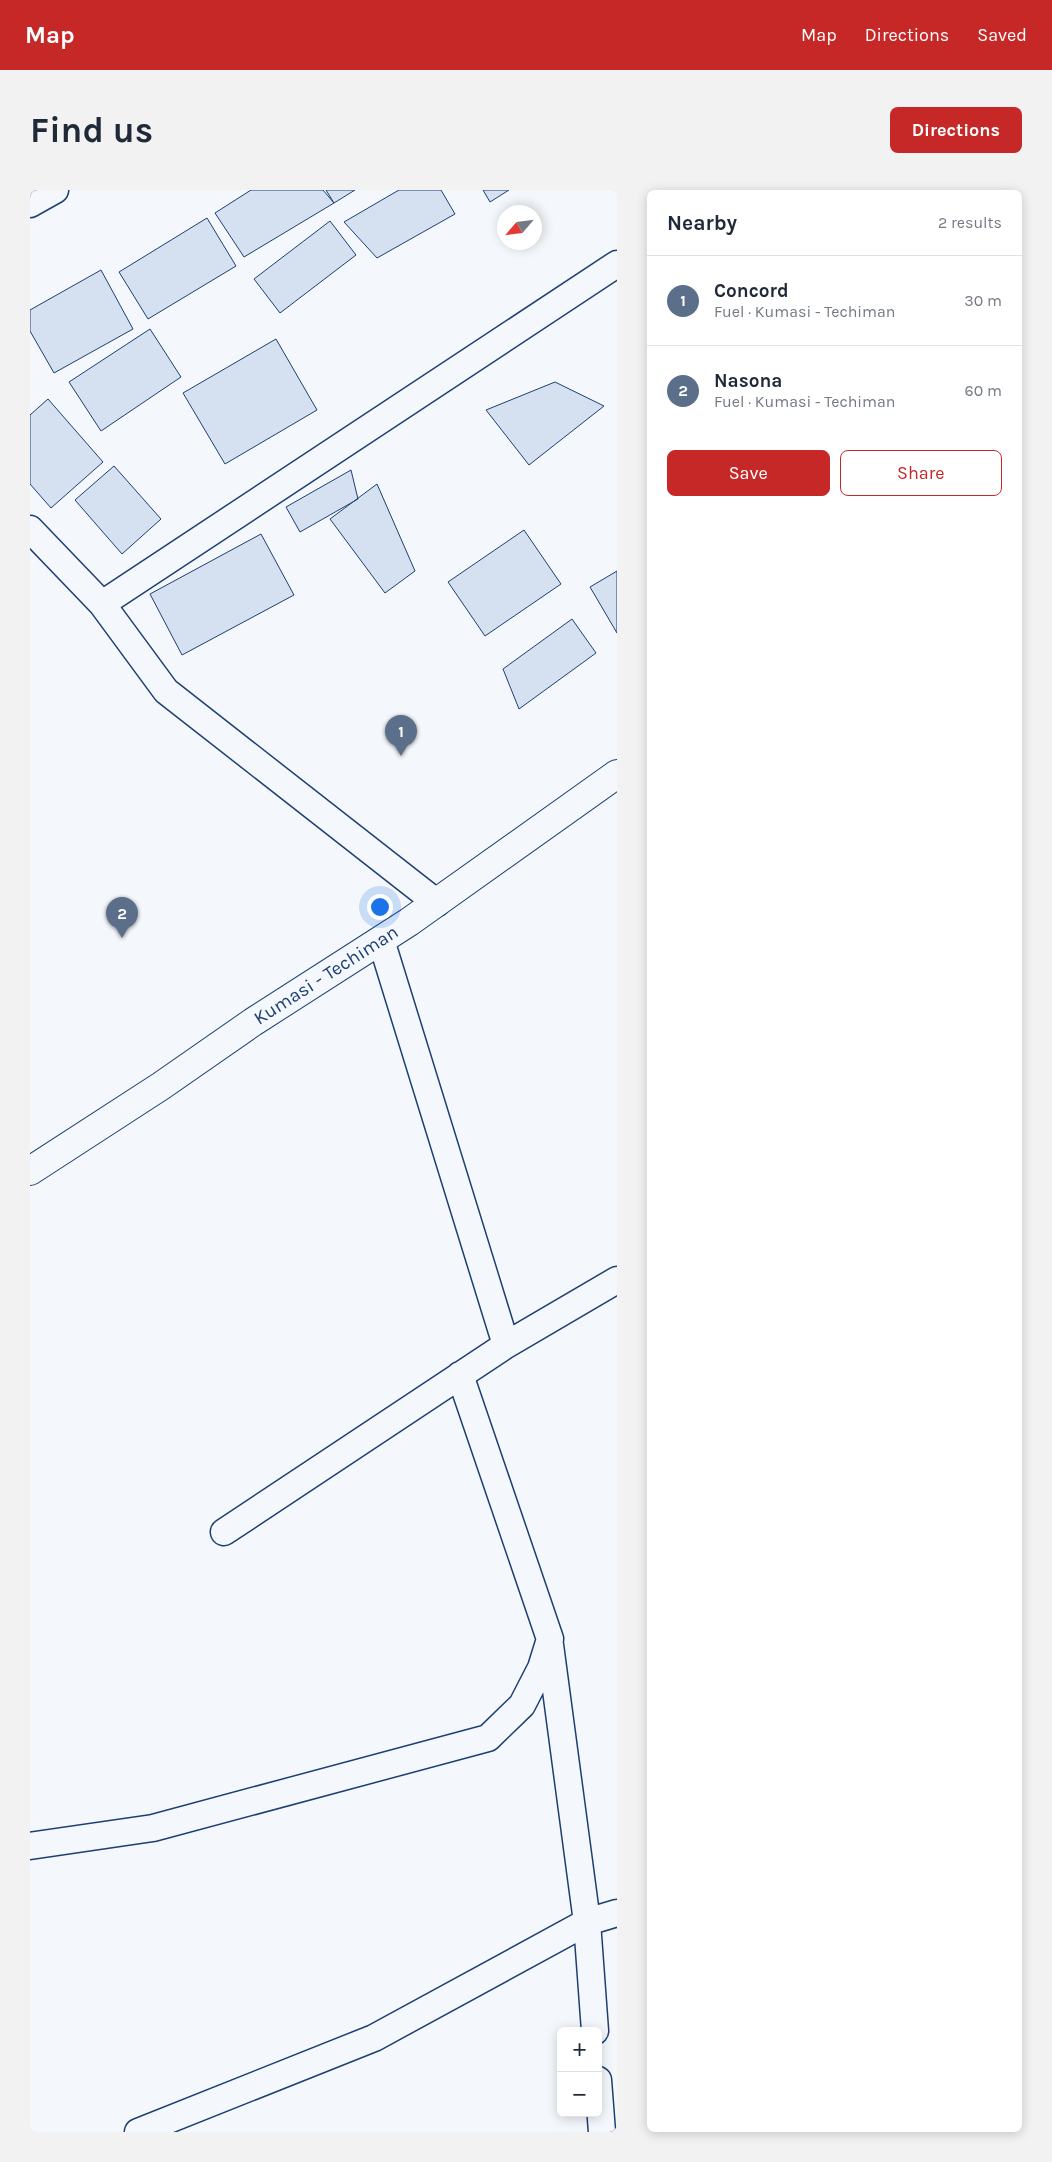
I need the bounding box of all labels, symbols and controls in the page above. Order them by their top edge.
text: Map [25,21,75,49]
text: Map [801,24,837,46]
text: Directions [865,24,949,46]
text: Saved [977,24,1027,46]
button: Directions [890,107,1022,153]
text: Find us [30,110,153,151]
north arrow [497,205,542,250]
text: Nearby [667,211,737,235]
text: 2 results [938,213,1002,232]
text: Concord [714,280,789,302]
text: 1 [680,291,686,310]
text: 30 m [964,291,1002,310]
text: Fuel · Kumasi - Techiman [714,302,896,321]
text: Nasona [714,370,782,392]
text: 2 [678,381,688,400]
text: 60 m [965,381,1002,400]
text: Fuel · Kumasi - Techiman [714,392,896,411]
button: Save [667,450,830,496]
button: Share [840,450,1002,496]
pin: 1 [385,715,417,756]
your location [367,894,393,920]
pin: 2 [106,897,138,938]
street label: Kumasi - Techiman [250,921,402,1030]
map controls [557,2027,602,2117]
button: + [557,2027,602,2072]
button: − [557,2072,602,2117]

